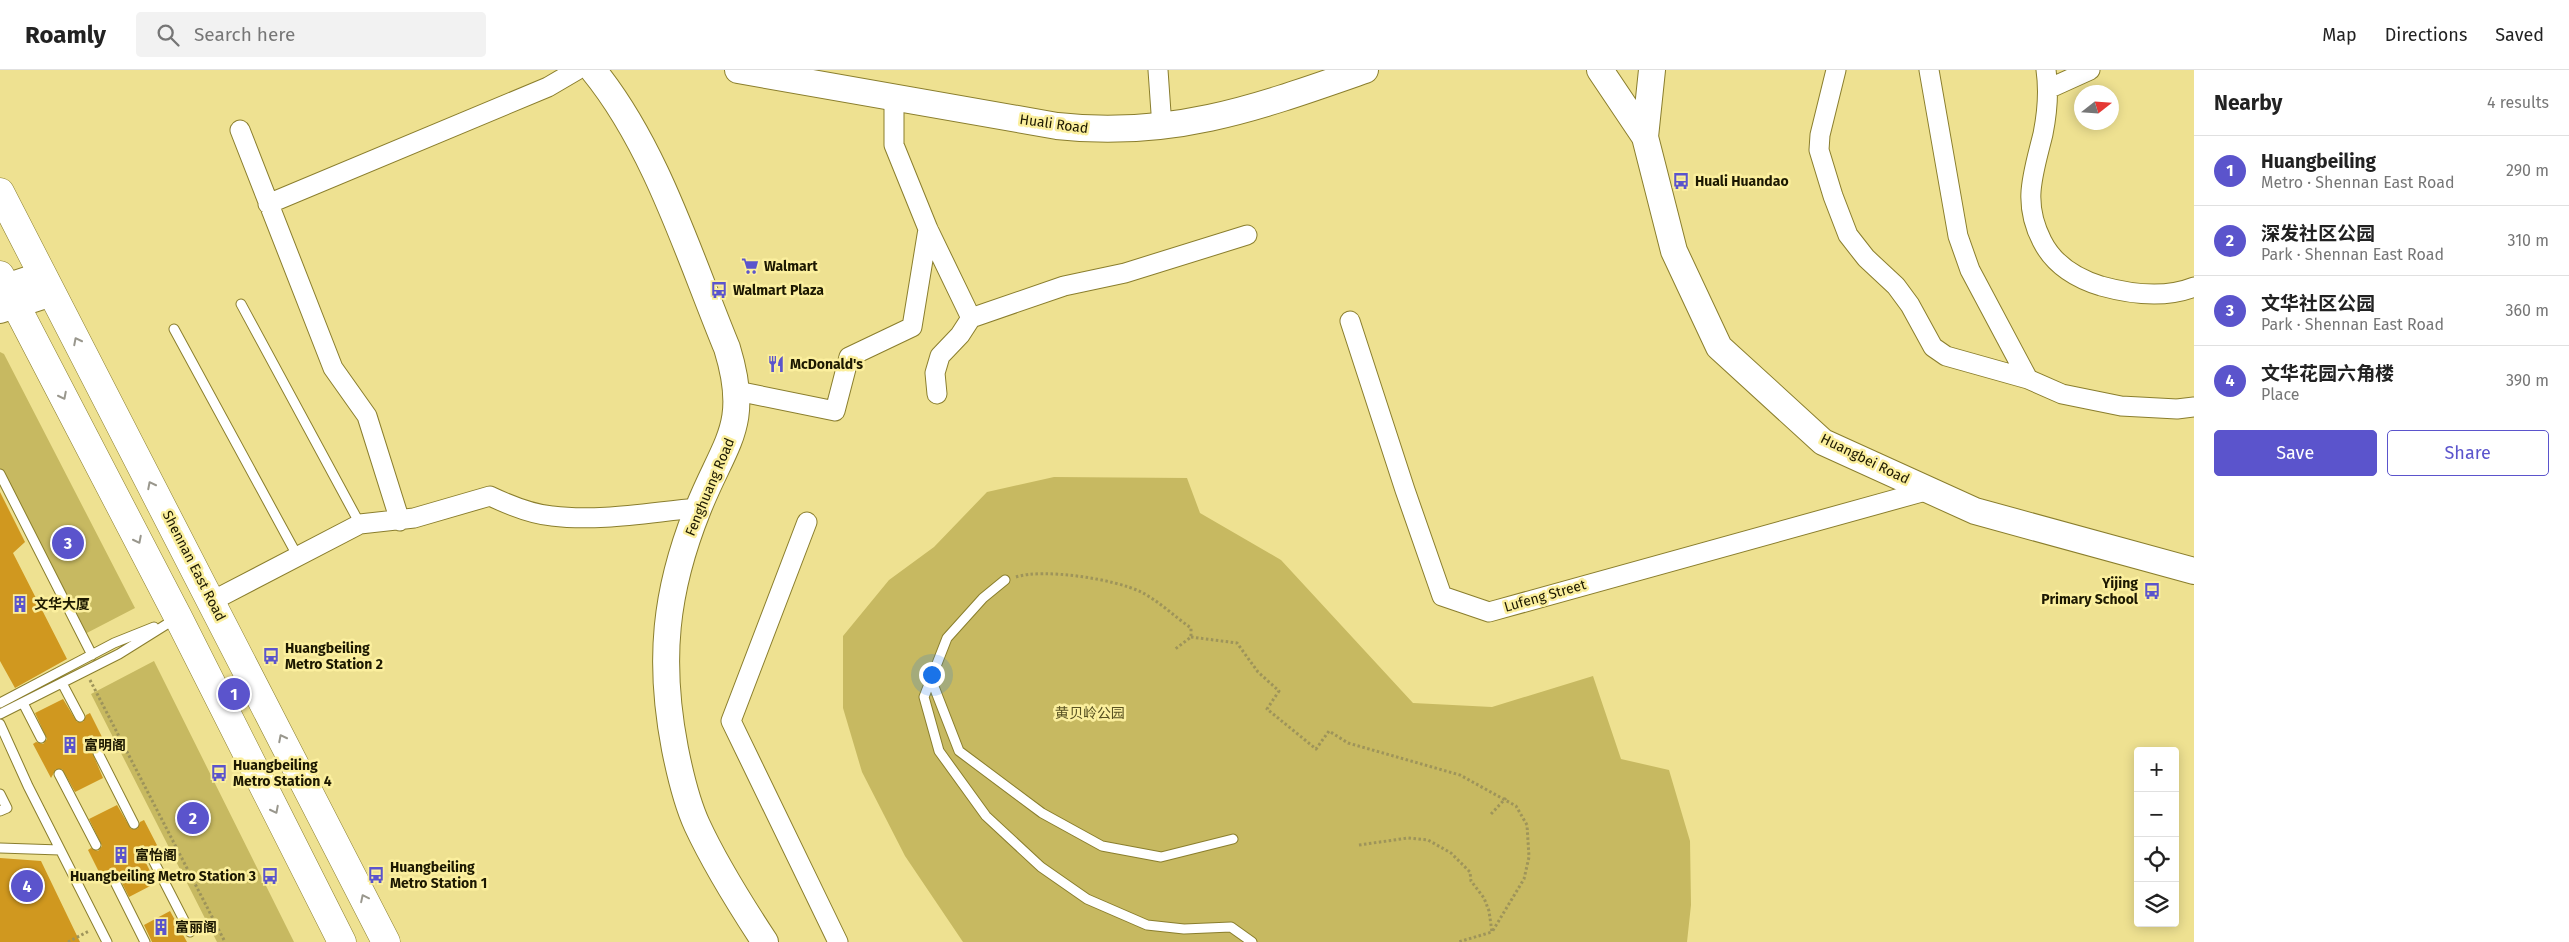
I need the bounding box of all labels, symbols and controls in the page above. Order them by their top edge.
search box [136,12,486,57]
text: Roamly [25,21,106,49]
icon: search [154,21,182,49]
text: Search here [194,23,295,46]
text: Map [2322,24,2357,46]
text: Directions [2385,24,2467,46]
text: Saved [2495,24,2544,46]
north arrow [2074,85,2119,130]
text: Nearby [2214,90,2282,116]
text: 4 results [2487,93,2549,112]
street label: Huali Road [1019,111,1089,137]
text: Huangbeiling [2261,150,2376,173]
text: 1 [2226,161,2234,180]
text: 290 m [2506,161,2549,180]
bus stop icon: Huali Huandao [1671,171,1691,191]
place label: Huali Huandao [1695,173,1789,190]
text: Metro · Shennan East Road [2261,173,2455,192]
text: 深发社区公园 [2261,222,2375,245]
text: 2 [2226,231,2234,250]
text: 310 m [2508,231,2549,250]
text: Park · Shennan East Road [2261,245,2444,264]
supermarket icon: Walmart [740,256,760,276]
place label: Walmart [764,258,818,275]
bus stop icon: Walmart Plaza [709,280,729,300]
place label: Walmart Plaza [733,282,824,299]
text: 文华社区公园 [2261,292,2375,315]
text: 3 [2226,301,2234,320]
text: 360 m [2506,301,2549,320]
text: Park · Shennan East Road [2261,315,2444,334]
one-way arrow [73,337,83,346]
restaurant icon: McDonald's [766,354,786,374]
place label: McDonald's [790,356,863,373]
text: 文华花园六角楼 [2261,362,2394,385]
text: 4 [2225,371,2235,390]
text: 390 m [2506,371,2549,390]
text: Place [2261,385,2300,404]
one-way arrow [57,391,67,400]
street label: Huangbei Road [1818,430,1912,488]
button: Save [2214,430,2377,476]
button: Share [2387,430,2549,476]
street label: Fenghuang Road [682,435,738,539]
one-way arrow [147,481,157,490]
street label: Shennan East Road [159,508,229,624]
pin: 3 [52,524,84,562]
one-way arrow [132,535,142,544]
place label: Yijing Primary School [2041,575,2139,608]
street label: Lufeng Street [1502,576,1589,616]
bus stop icon: Yijing Primary School [2142,581,2162,601]
building icon: 文华大厦 [10,594,30,614]
place label: 文华大厦 [34,596,90,613]
place label: Huangbeiling Metro Station 2 [285,640,383,673]
bus stop icon: Huangbeiling Metro Station 2 [261,646,281,666]
your location [919,662,945,688]
pin: 1 [218,675,250,713]
park label: 黄贝岭公园 [1055,705,1125,722]
one-way arrow [278,734,288,743]
building icon: 富明阁 [60,735,80,755]
place label: 富明阁 [84,737,126,754]
map controls [2134,747,2179,927]
button: + [2134,747,2179,792]
place label: Huangbeiling Metro Station 4 [233,757,332,790]
bus stop icon: Huangbeiling Metro Station 4 [209,763,229,783]
button: − [2134,792,2179,837]
pin: 2 [177,799,209,837]
one-way arrow [268,805,279,814]
button: locate [2134,837,2179,882]
building icon: 富怡阁 [111,845,131,865]
place label: 富怡阁 [135,847,177,864]
place label: Huangbeiling Metro Station 1 [390,859,487,892]
bus stop icon: Huangbeiling Metro Station 1 [366,865,386,885]
bus stop icon: Huangbeiling Metro Station 3 [260,866,280,886]
pin: 4 [11,867,43,905]
place label: Huangbeiling Metro Station 3 [70,868,256,885]
button: layers [2134,882,2179,927]
one-way arrow [360,894,371,903]
building icon: 富丽阁 [151,917,171,937]
place label: 富丽阁 [175,919,217,936]

